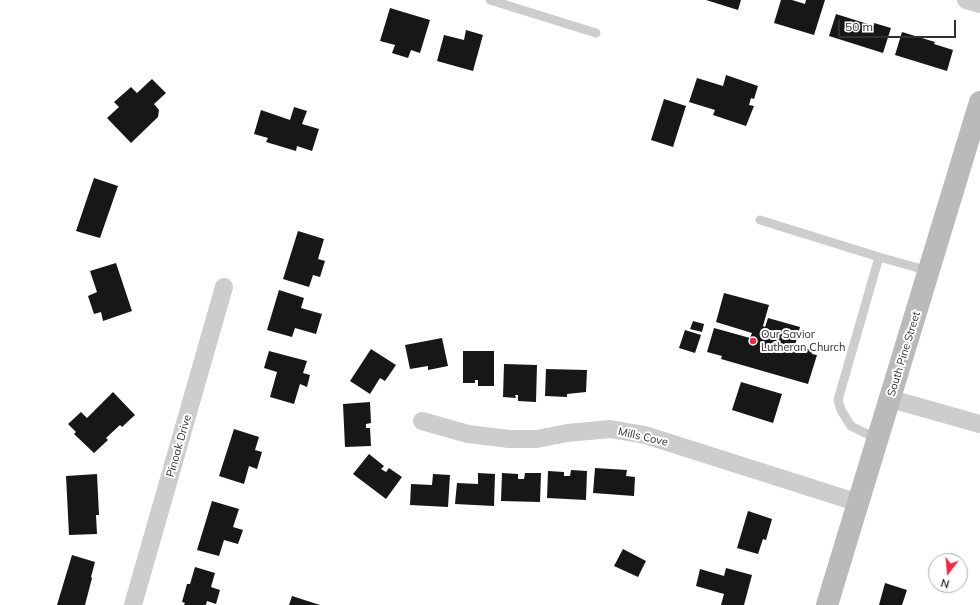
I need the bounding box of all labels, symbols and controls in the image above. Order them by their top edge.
scale bar [840,12,958,38]
text: 50 m [845,19,873,34]
street label: South Pine Street [885,310,923,398]
place label: Our Savior Lutheran Church [761,328,845,354]
marker: Our Savior Lutheran Church [748,336,758,346]
street label: Pinoak Drive [164,413,194,479]
street label: Mills Cove [617,425,669,449]
north arrow [928,553,968,593]
text: N [939,576,951,591]

